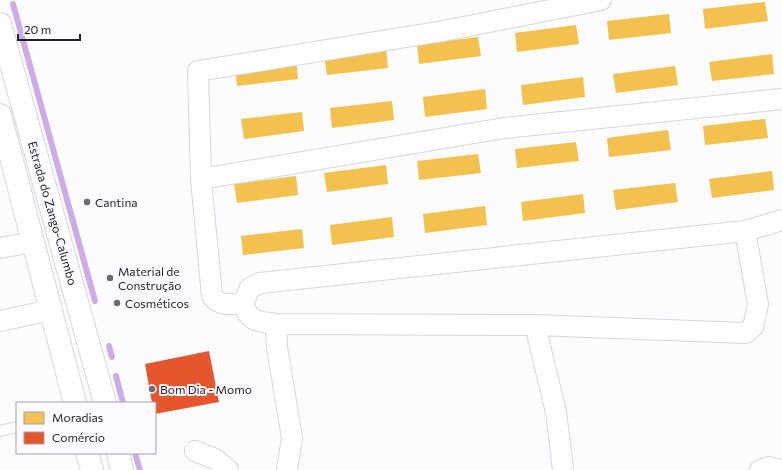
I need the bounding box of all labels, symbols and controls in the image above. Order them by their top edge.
scale bar [18,16,80,42]
text: 20 m [24,22,51,36]
street label: Estrada do Zango-Calumbo [26,139,80,287]
place label: Cantina [95,195,138,209]
marker: Cantina [82,197,92,207]
place label: Material de Construção [118,264,181,292]
marker: Material de Construção [105,273,115,283]
place label: Cosméticos [125,296,189,310]
marker: Cosméticos [112,298,122,308]
place label: Bom Dia - Momo [160,382,252,396]
marker: Bom Dia - Momo [147,384,157,394]
legend [16,402,156,454]
text: Moradias [52,410,103,424]
text: Comércio [52,430,105,444]

